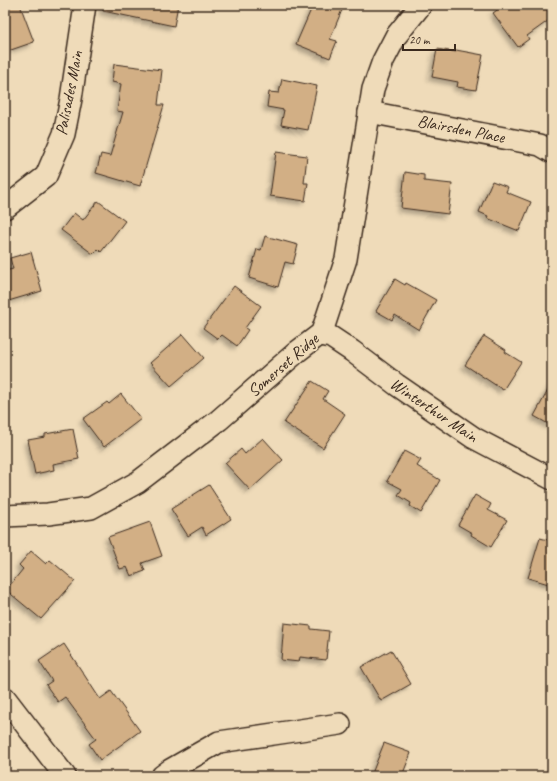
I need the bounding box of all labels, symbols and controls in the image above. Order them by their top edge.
scale bar [403,26,455,52]
text: 20 m [409,32,431,48]
street label: Palisades Main [51,49,88,137]
street label: Blairsden Place [416,110,508,148]
street label: Somerset Ridge [243,328,324,401]
street label: Winterthur Main [386,373,483,448]

